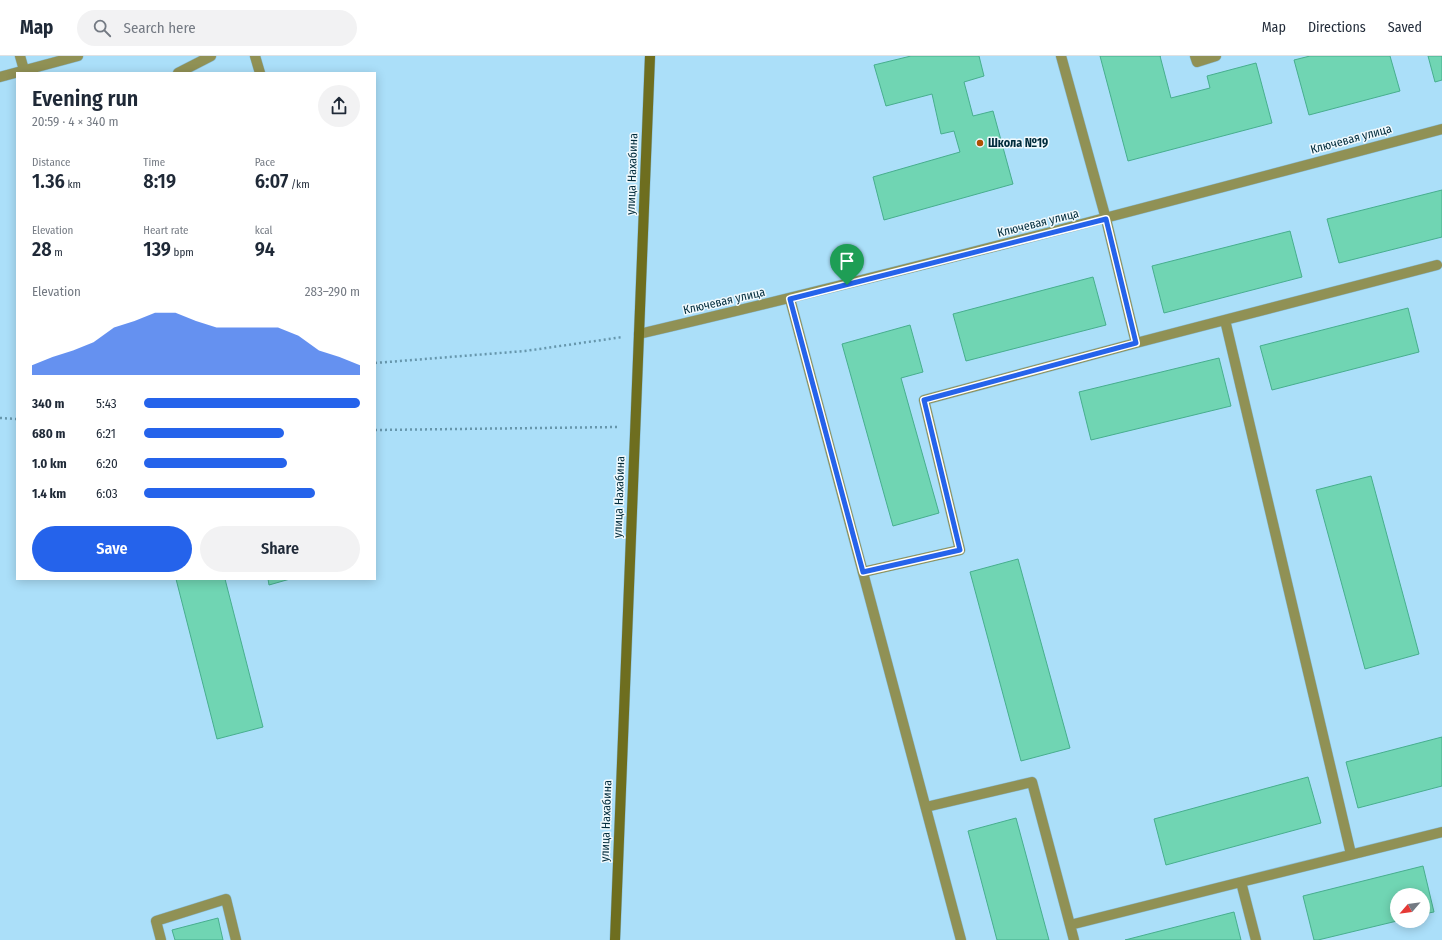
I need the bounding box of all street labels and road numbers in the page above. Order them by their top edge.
street label: Ключевая улица [1309,121,1393,157]
street label: улица Нахабина [624,133,640,215]
street label: Ключевая улица [996,206,1080,240]
street label: Ключевая улица [682,285,766,317]
street label: улица Нахабина [611,456,627,538]
street label: улица Нахабина [598,780,614,862]

